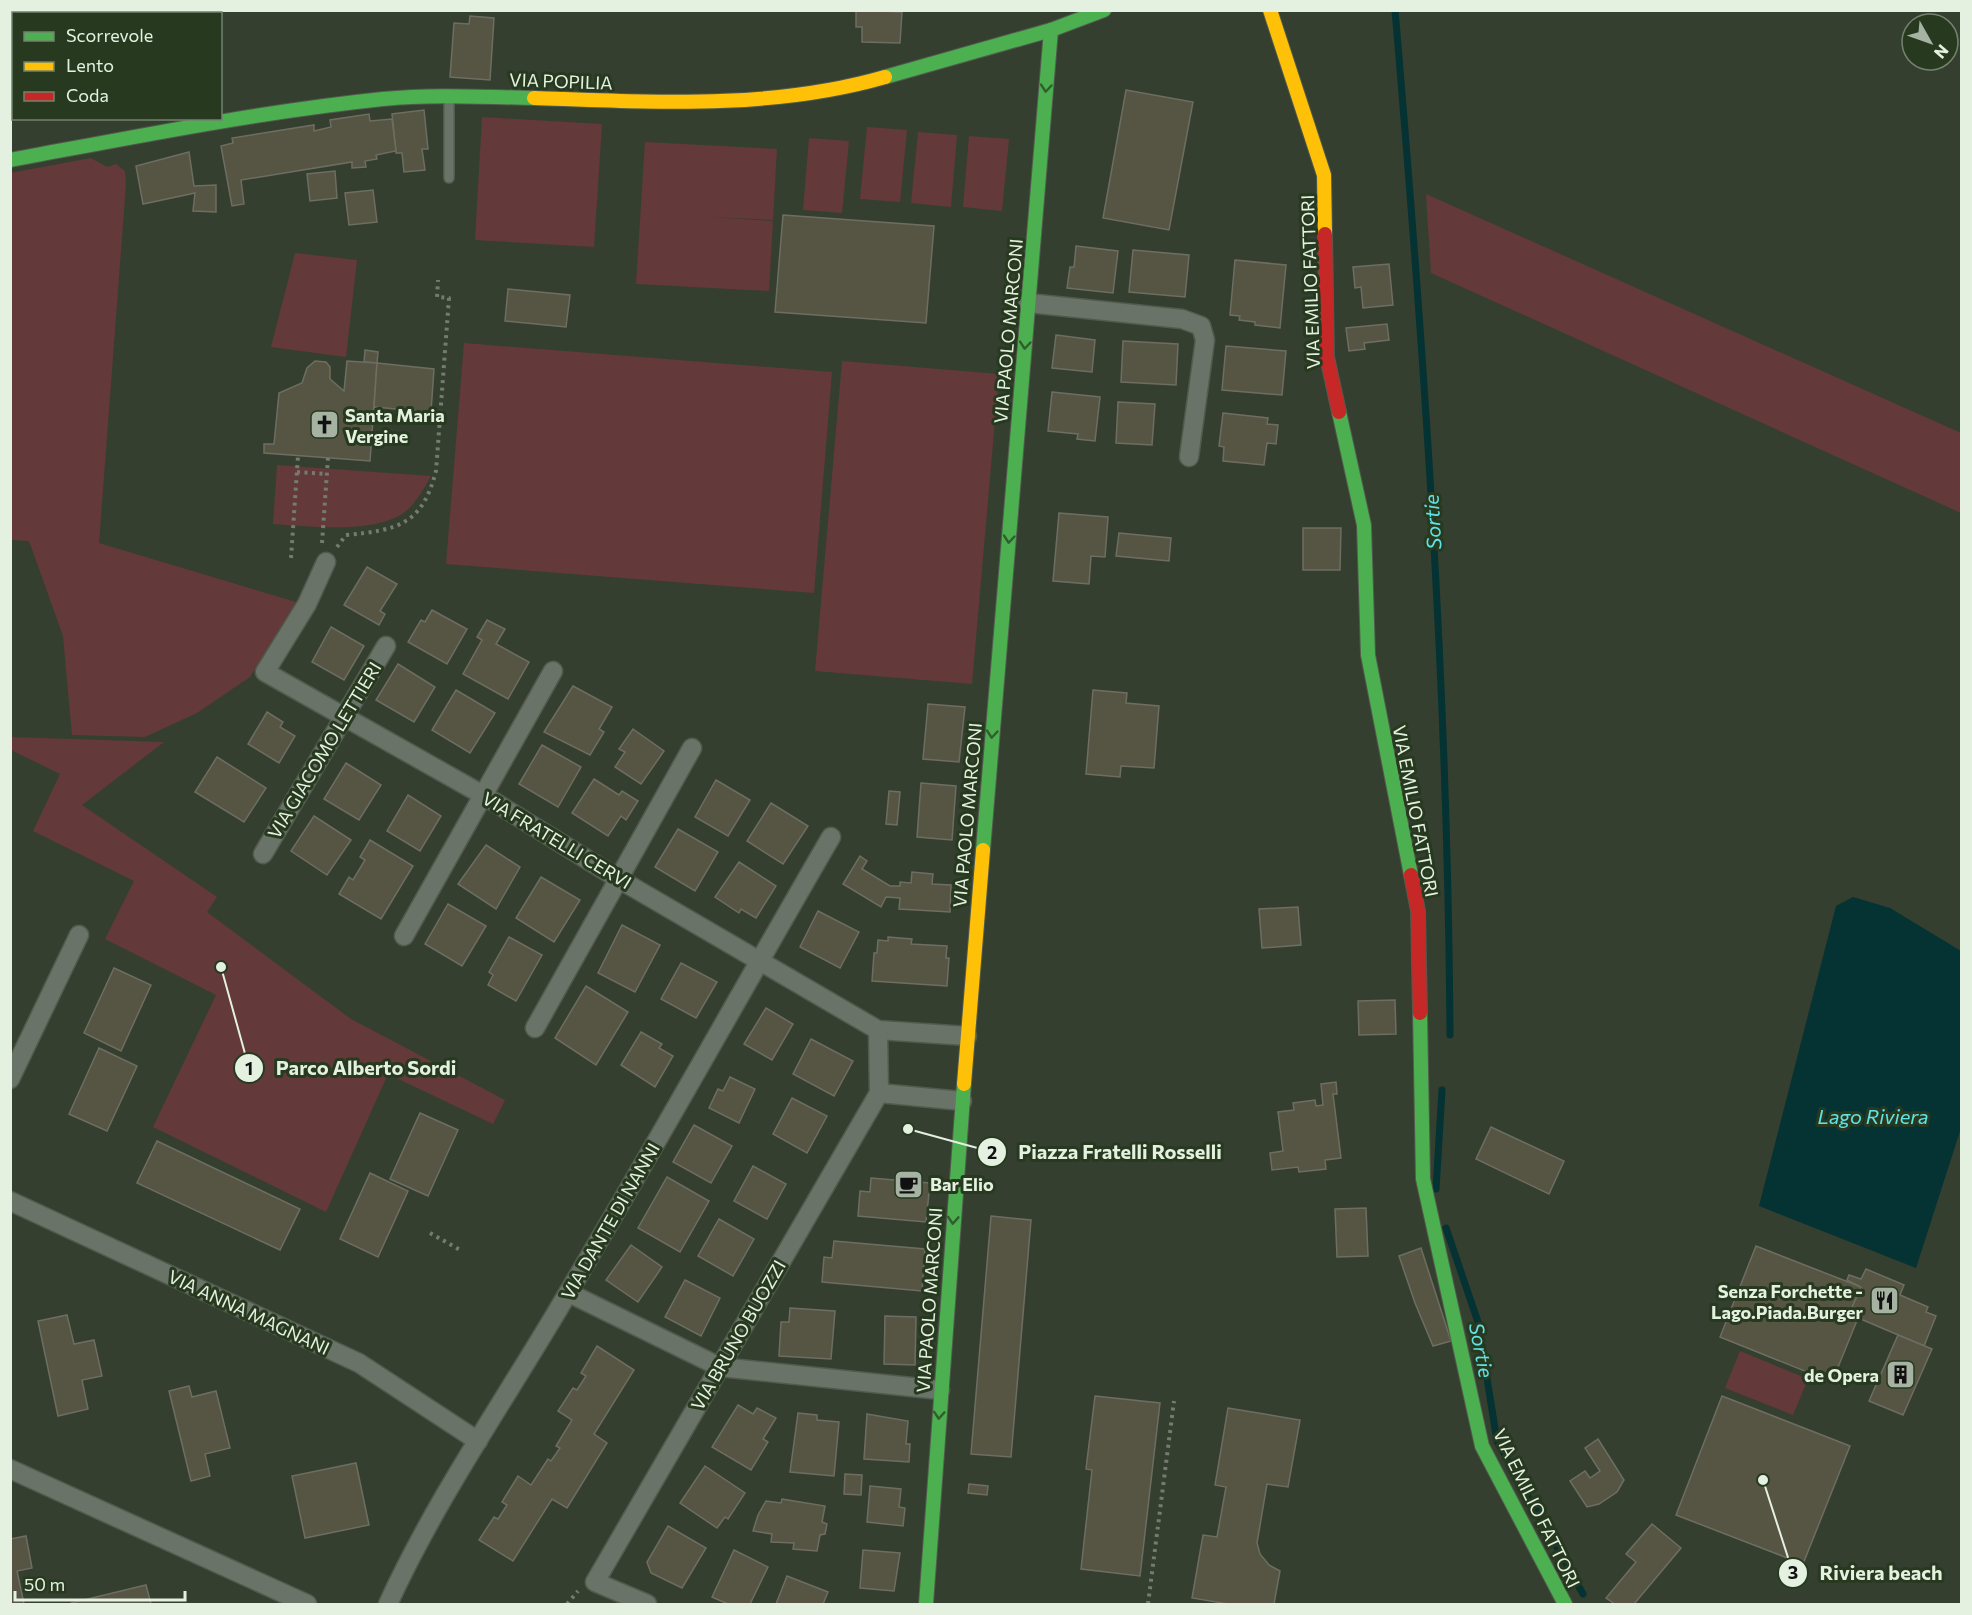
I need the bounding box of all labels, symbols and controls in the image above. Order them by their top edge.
legend [12,12,222,120]
north arrow [1900,12,1960,72]
text: Scorrevole [66,24,153,46]
text: N [1931,41,1953,63]
text: Lento [66,54,114,76]
street label: VIA POPILIA [509,68,613,94]
one-way arrow [1040,83,1053,92]
text: Coda [66,84,109,106]
street label: VIA EMILIO FATTORI [1296,194,1324,370]
street label: VIA PAOLO MARCONI [989,238,1027,424]
one-way arrow [1019,341,1032,350]
place label: Santa Maria Vergine [345,404,445,447]
church icon: Santa Maria Vergine [308,409,340,441]
water label: Sortie [1419,493,1445,550]
one-way arrow [1003,535,1016,544]
street label: VIA GIACOMO LETTIERI [263,658,385,842]
street label: VIA PAOLO MARCONI [948,722,986,908]
street label: VIA EMILIO FATTORI [1389,723,1443,899]
one-way arrow [986,729,999,738]
street label: VIA FRATELLI CERVI [479,787,635,893]
callout: Parco Alberto Sordi [234,1049,469,1087]
text: Parco Alberto Sordi [276,1055,456,1079]
text: 1 [245,1057,253,1079]
water label: Lago Riviera [1817,1104,1929,1128]
callout: Piazza Fratelli Rosselli [977,1133,1234,1171]
street label: VIA DANTE DI NANNI [556,1139,664,1303]
text: Piazza Fratelli Rosselli [1018,1139,1222,1163]
text: 2 [987,1141,997,1163]
cafe icon: Bar Elio [893,1168,925,1200]
place label: Bar Elio [930,1173,994,1195]
street label: VIA PAOLO MARCONI [912,1207,946,1393]
one-way arrow [947,1216,960,1225]
street label: VIA BRUNO BUOZZI [686,1256,790,1414]
street label: VIA ANNA MAGNANI [165,1265,333,1359]
place label: Senza Forchette - Lago.Piada.Burger [1711,1280,1864,1323]
restaurant icon: Senza Forchette - Lago.Piada.Burger [1868,1285,1900,1317]
water label: Sortie [1465,1320,1499,1380]
building icon: de Opera [1884,1359,1916,1391]
place label: de Opera [1804,1364,1879,1386]
one-way arrow [932,1410,945,1419]
street label: VIA EMILIO FATTORI [1489,1425,1585,1591]
callout: Riviera beach [1778,1554,1955,1592]
text: Riviera beach [1820,1560,1942,1584]
text: 3 [1788,1561,1798,1583]
scale bar [15,1564,184,1602]
text: 50 m [24,1573,65,1595]

